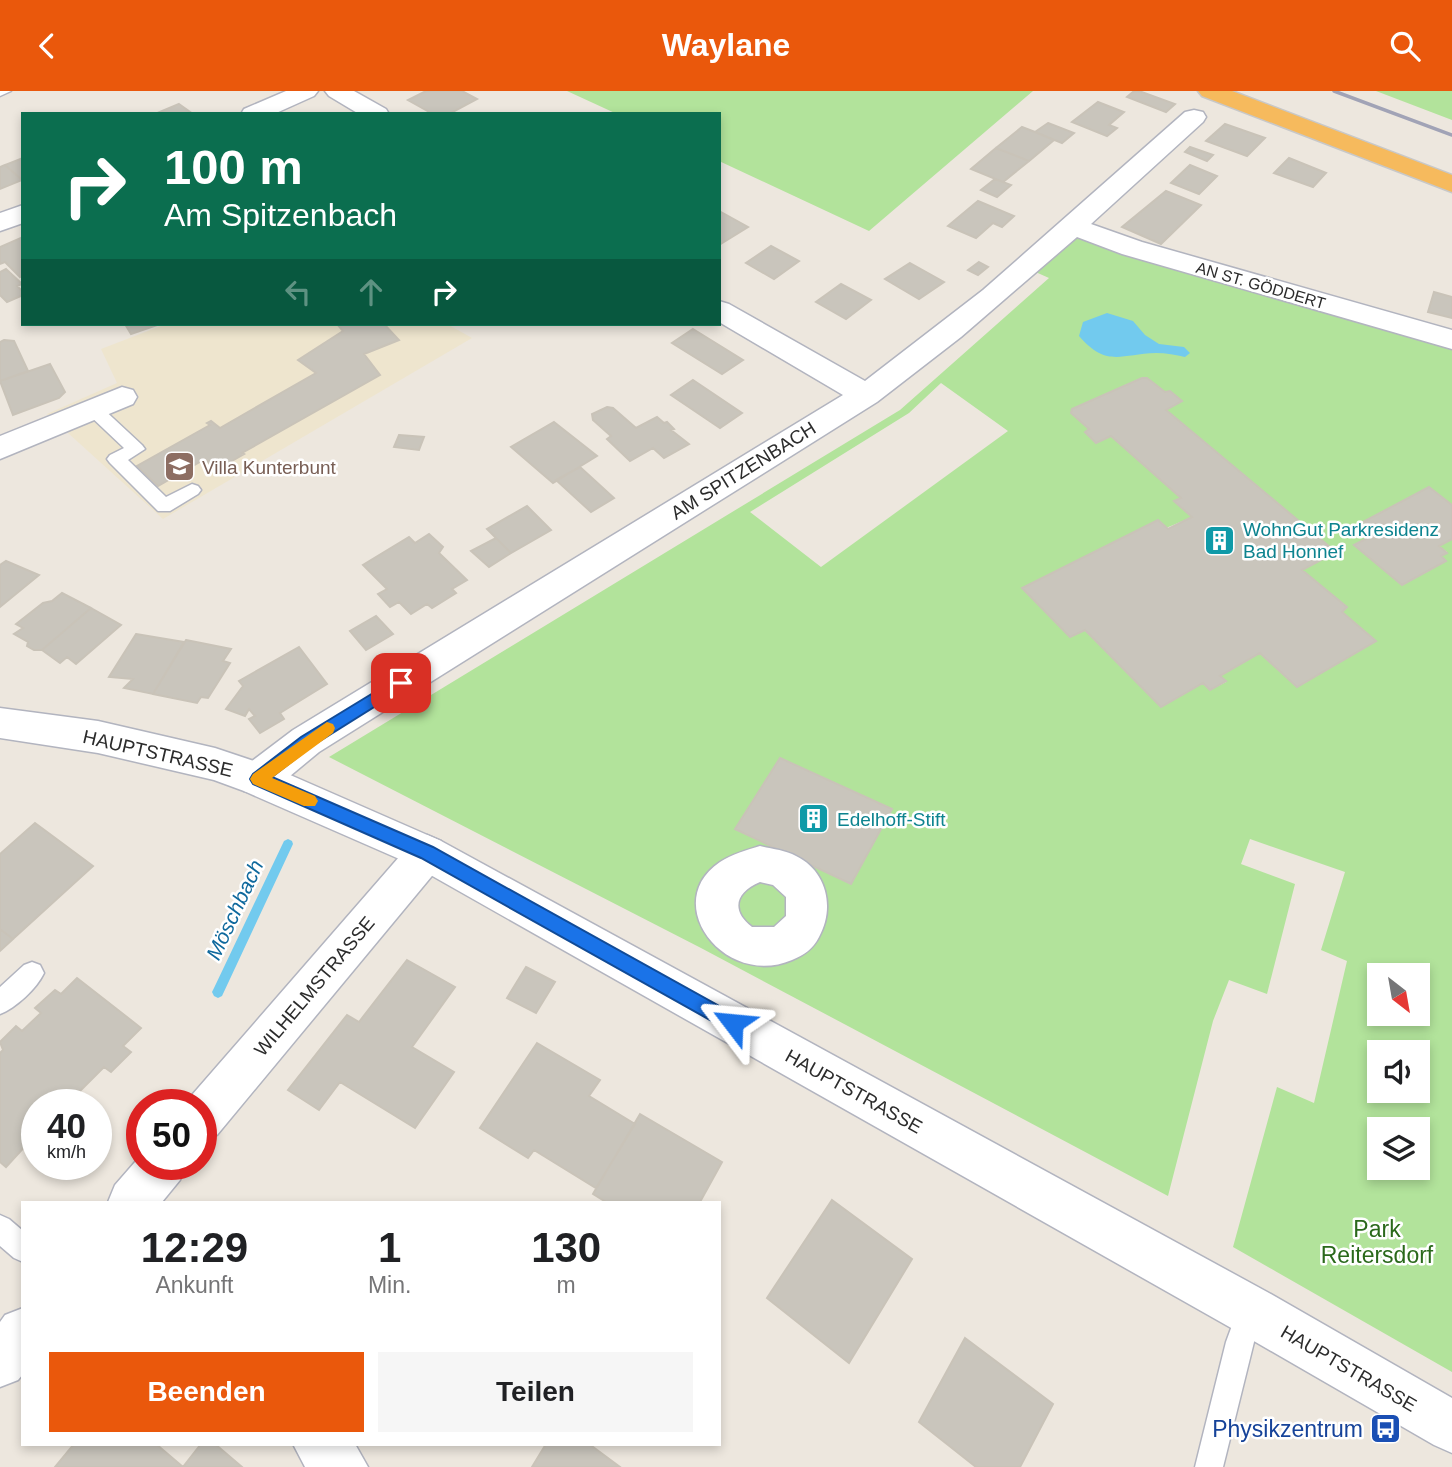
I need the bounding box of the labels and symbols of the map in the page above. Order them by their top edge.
street label: AN ST. GÖDDERT [1194,259,1328,312]
street label: AM SPITZENBACH [667,417,820,524]
school or university icon: Villa Kunterbunt [162,450,196,484]
place label: Villa Kunterbunt [202,457,337,478]
place label: WohnGut Parkresidenz Bad Honnef [1243,519,1439,562]
building icon: WohnGut Parkresidenz Bad Honnef [1203,523,1237,557]
pin [371,653,431,713]
street label: HAUPTSTRASSE [81,726,235,781]
building icon: Edelhoff-Stift [797,802,831,836]
place label: Edelhoff-Stift [837,809,946,830]
water label: Möschbach [201,856,268,963]
street label: WILHELMSTRASSE [250,912,379,1060]
north arrow [1367,963,1430,1025]
position arrow [696,986,770,1060]
street label: HAUPTSTRASSE [782,1045,926,1138]
speed limit sign: 50 [126,1089,217,1180]
park label: Park Reitersdorf [1321,1216,1434,1268]
street label: HAUPTSTRASSE [1277,1321,1420,1416]
bus stop icon: Physikzentrum [1369,1412,1403,1446]
place label: Physikzentrum [1212,1416,1363,1442]

